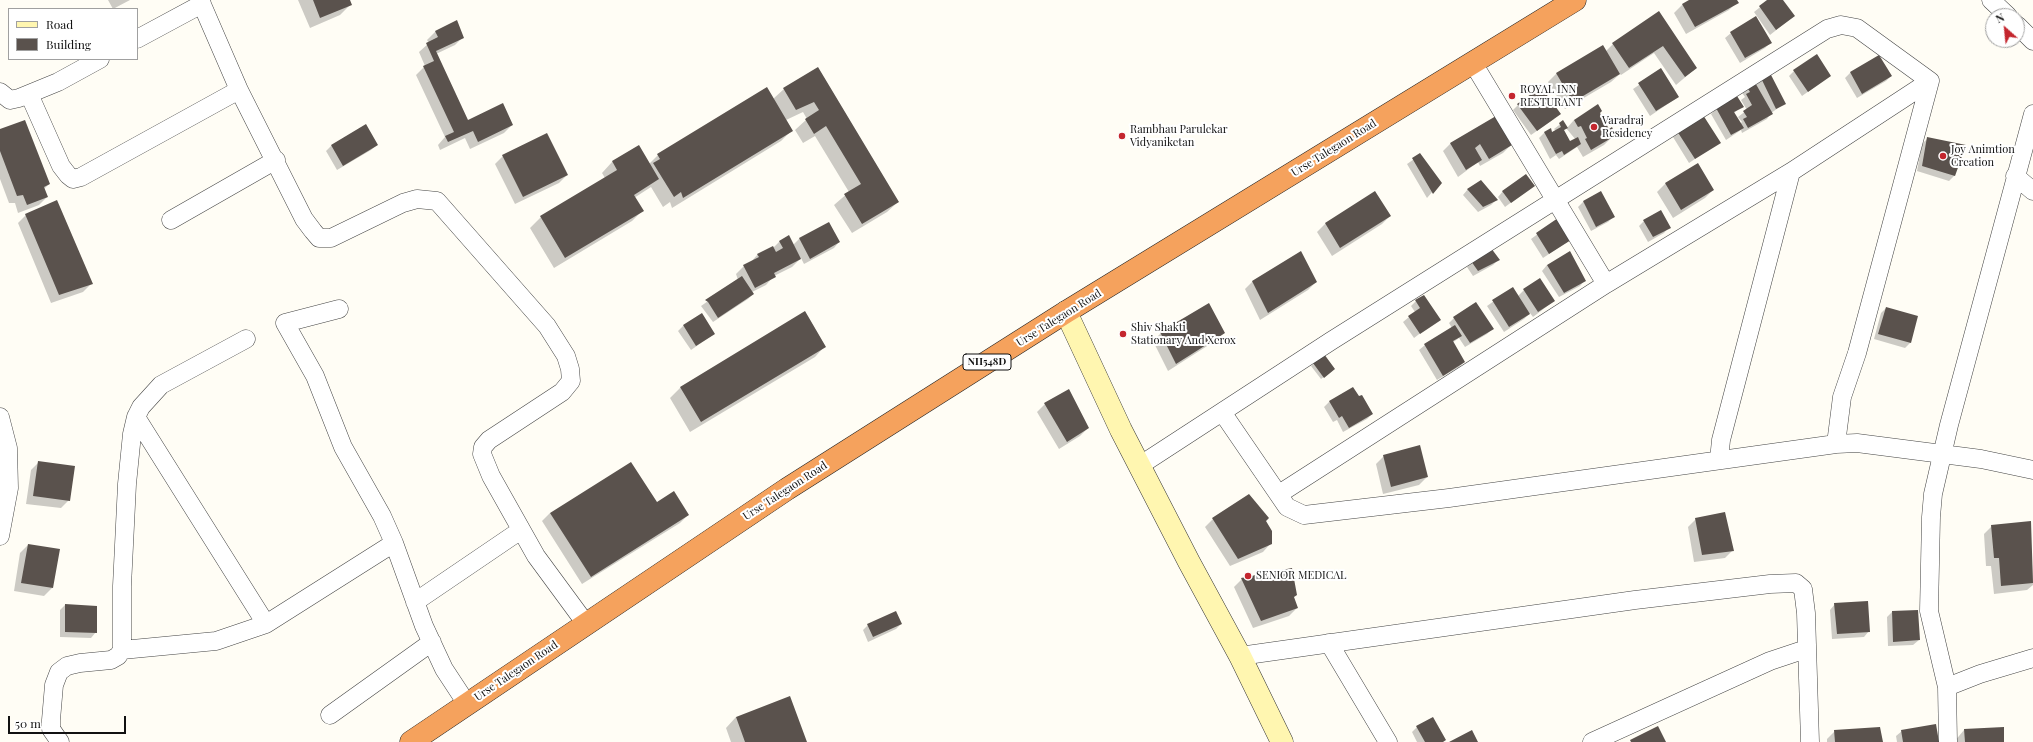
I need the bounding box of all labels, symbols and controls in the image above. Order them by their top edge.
legend [8,8,138,60]
north arrow [1985,8,2025,48]
text: N [1993,9,2007,26]
text: Road [46,16,73,32]
text: Building [46,36,91,52]
place label: ROYAL INN RESTURANT [1520,83,1583,109]
marker: ROYAL INN RESTURANT [1507,91,1517,101]
place label: Varadraj Residency [1602,114,1652,140]
street label: Urse Talegaon Road [1289,117,1379,179]
marker: Varadraj Residency [1589,122,1599,132]
place label: Rambhau Parulekar Vidyaniketan [1130,123,1228,149]
marker: Rambhau Parulekar Vidyaniketan [1117,131,1127,141]
place label: Joy Animtion Creation [1951,143,2015,169]
marker: Joy Animtion Creation [1938,151,1948,161]
street label: Urse Talegaon Road [1014,287,1104,349]
place label: Shiv Shakti Stationary And Xerox [1131,321,1236,347]
marker: Shiv Shakti Stationary And Xerox [1118,329,1128,339]
road number: NH548D [963,354,1011,370]
street label: Urse Talegaon Road [740,459,830,523]
place label: SENIOR MEDICAL [1256,569,1346,583]
marker: SENIOR MEDICAL [1243,571,1253,581]
street label: Urse Talegaon Road [472,638,560,704]
scale bar [10,708,128,734]
text: 50 m [15,715,41,731]

